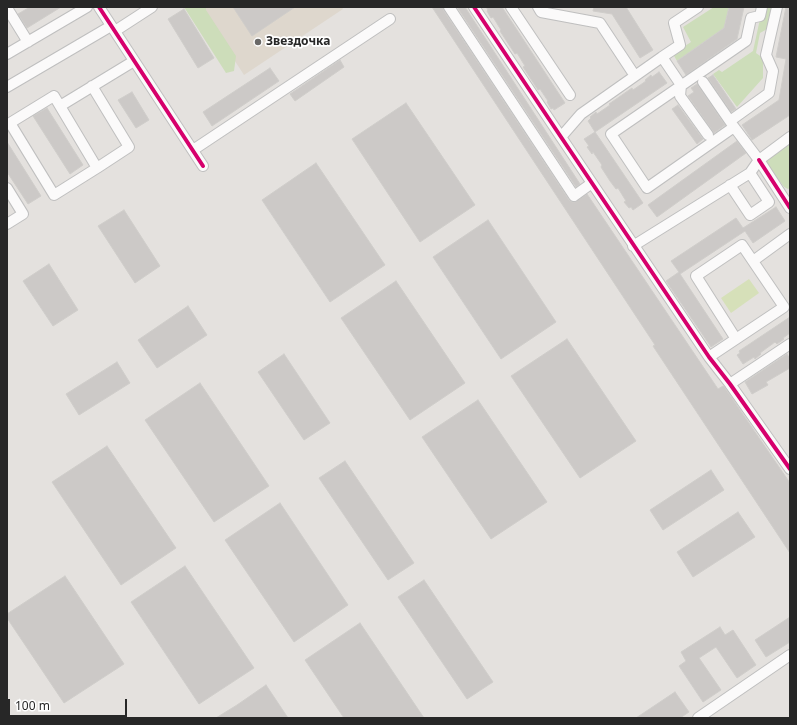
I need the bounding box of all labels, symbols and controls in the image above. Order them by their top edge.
place label: Звездочка [266,35,330,49]
marker: Звездочка [253,37,263,47]
scale bar [10,691,129,717]
text: 100 m [15,697,50,714]

